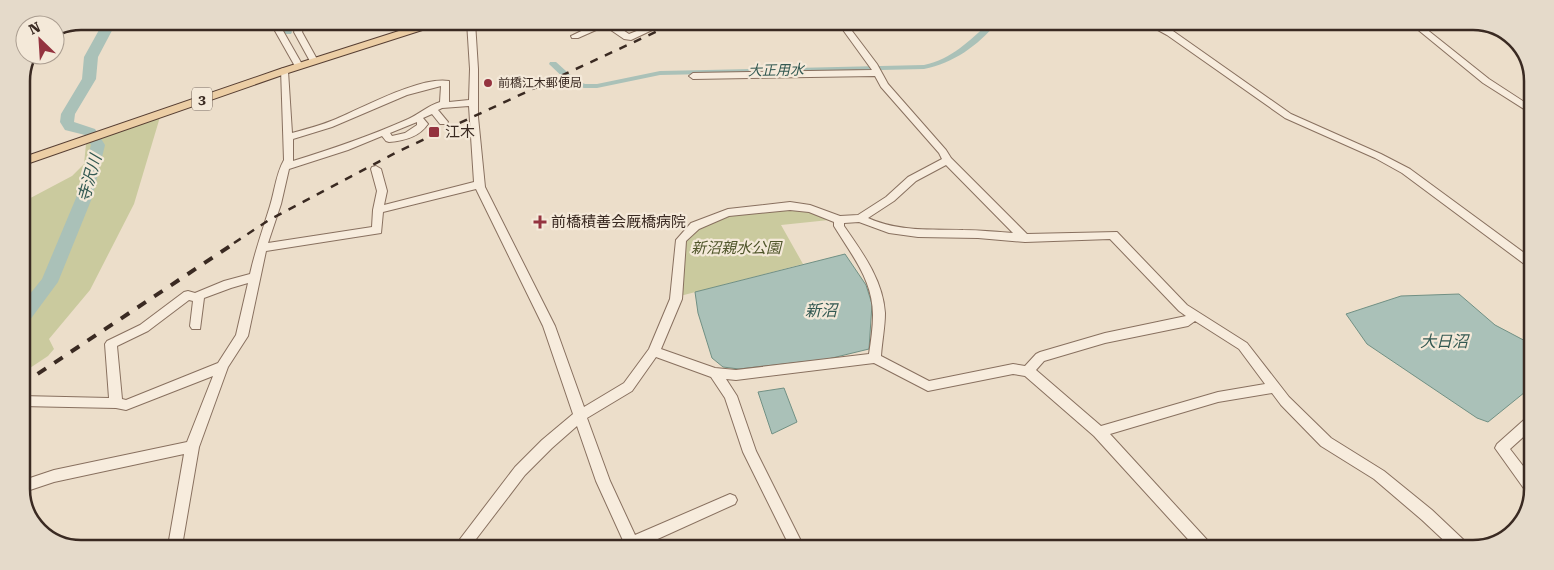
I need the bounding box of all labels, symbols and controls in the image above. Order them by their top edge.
north arrow [15,15,65,65]
text: N [26,19,43,38]
water label: 大正用水 [748,61,806,78]
place label: 前橋江木郵便局 [498,76,582,90]
marker: 前橋江木郵便局 [482,77,494,89]
road number: 3 [192,88,212,110]
place label: 江木 [445,123,475,141]
marker: 江木 [427,125,441,139]
water label: 寺沢川 [74,151,106,204]
place label: 前橋積善会厩橋病院 [551,213,686,231]
marker: 前橋積善会厩橋病院 [533,215,547,229]
park label: 新沼親水公園 [691,239,783,257]
water label: 新沼 [805,301,839,320]
water label: 大日沼 [1420,332,1470,351]

